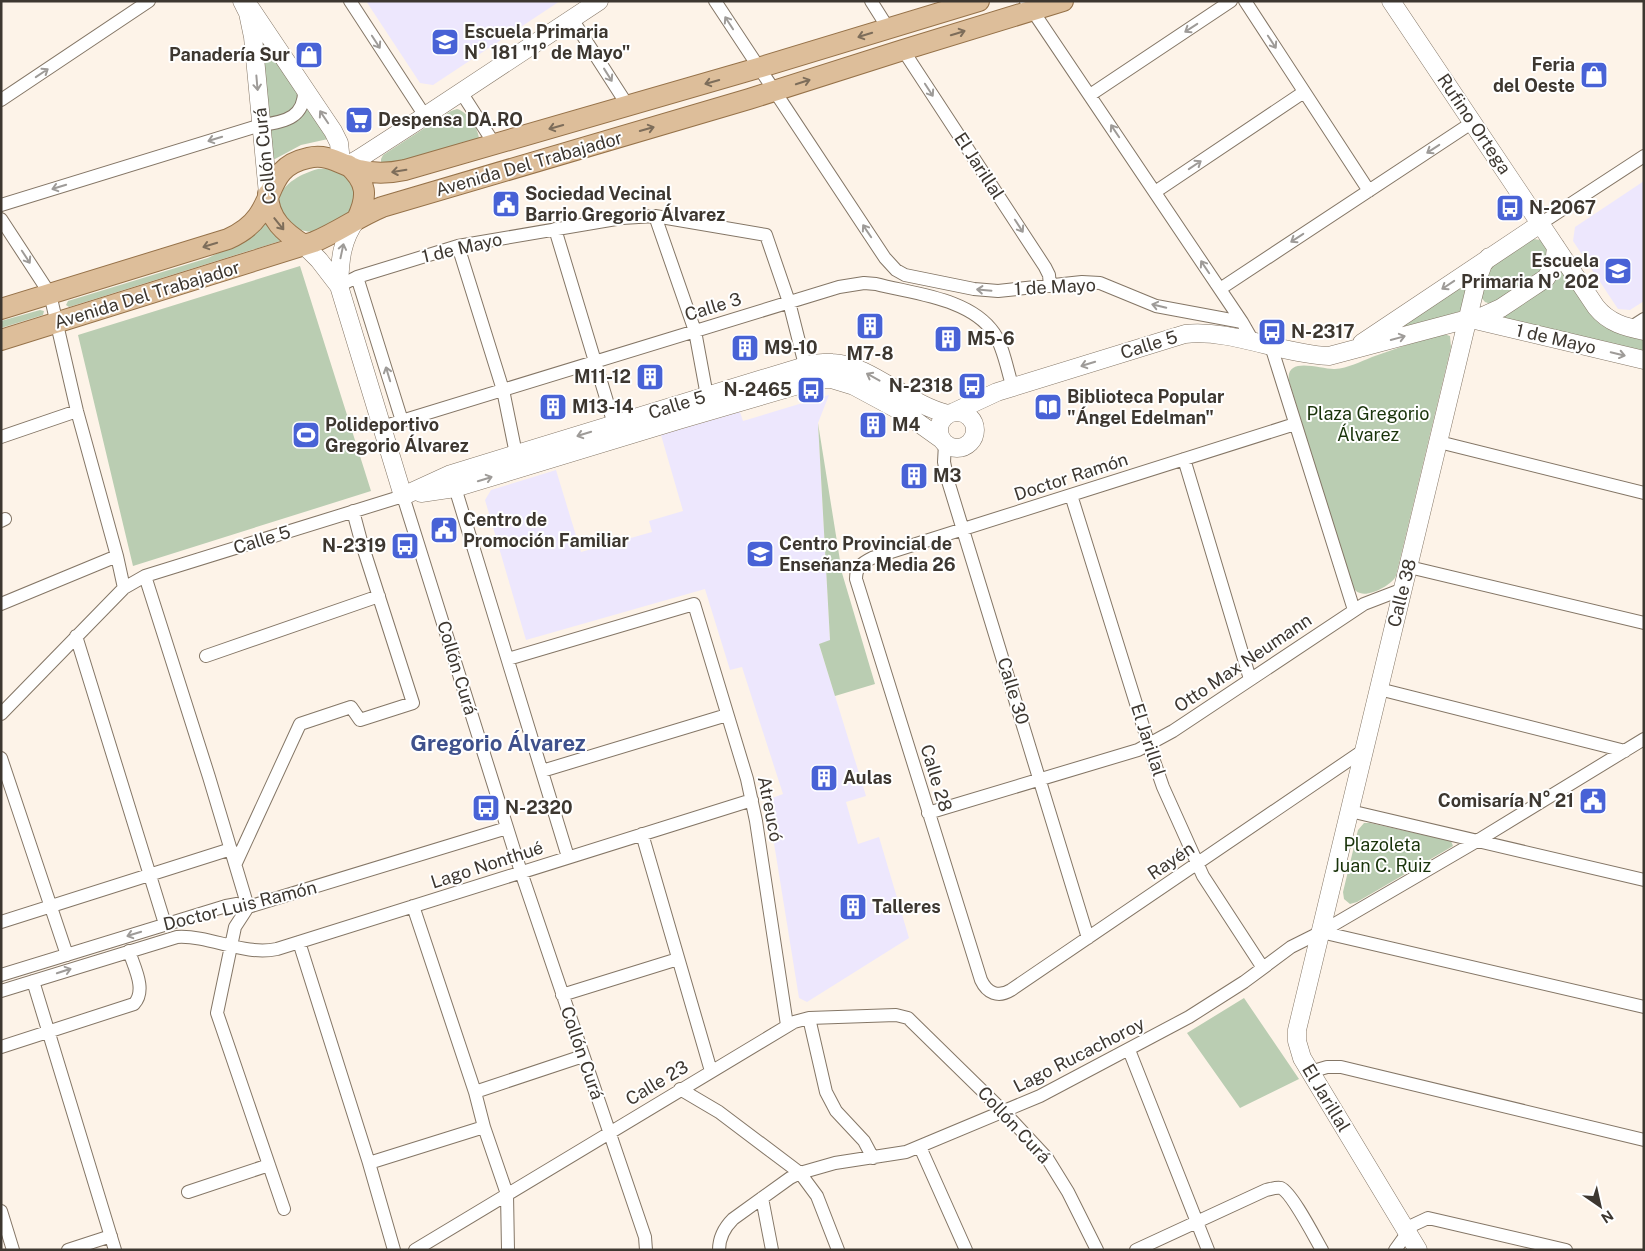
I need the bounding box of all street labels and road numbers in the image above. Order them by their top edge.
street label: Rufino Ortega [1433,69,1516,178]
street label: Collón Curá [249,107,280,206]
street label: Avenida Del Trabajador [433,127,625,200]
street label: El Jarillal [950,128,1009,203]
street label: 1 de Mayo [420,228,504,267]
street label: Avenida Del Trabajador [51,256,242,333]
street label: 1 de Mayo [1014,274,1096,299]
street label: Calle 3 [682,288,744,325]
street label: 1 de Mayo [1514,319,1598,358]
street label: Calle 5 [1118,326,1180,363]
street label: Calle 5 [646,386,708,423]
street label: Doctor Ramón [1011,448,1130,505]
street label: Calle 5 [231,521,293,558]
street label: Calle 38 [1383,556,1420,629]
street label: Otto Max Neumann [1170,609,1315,716]
street label: Collón Curá [433,618,482,717]
street label: Calle 30 [993,655,1034,727]
street label: El Jarillal [1127,701,1170,779]
street label: Calle 28 [916,742,957,814]
street label: Atreucó [754,774,787,843]
street label: Lago Nonthué [428,836,546,893]
street label: Rayén [1143,837,1198,884]
street label: Doctor Luis Ramón [161,876,319,935]
street label: Collón Curá [557,1003,608,1102]
street label: Lago Rucachoroy [1010,1012,1148,1097]
street label: Calle 23 [622,1056,692,1109]
street label: El Jarillal [1298,1060,1355,1135]
street label: Collón Curá [974,1082,1055,1167]

